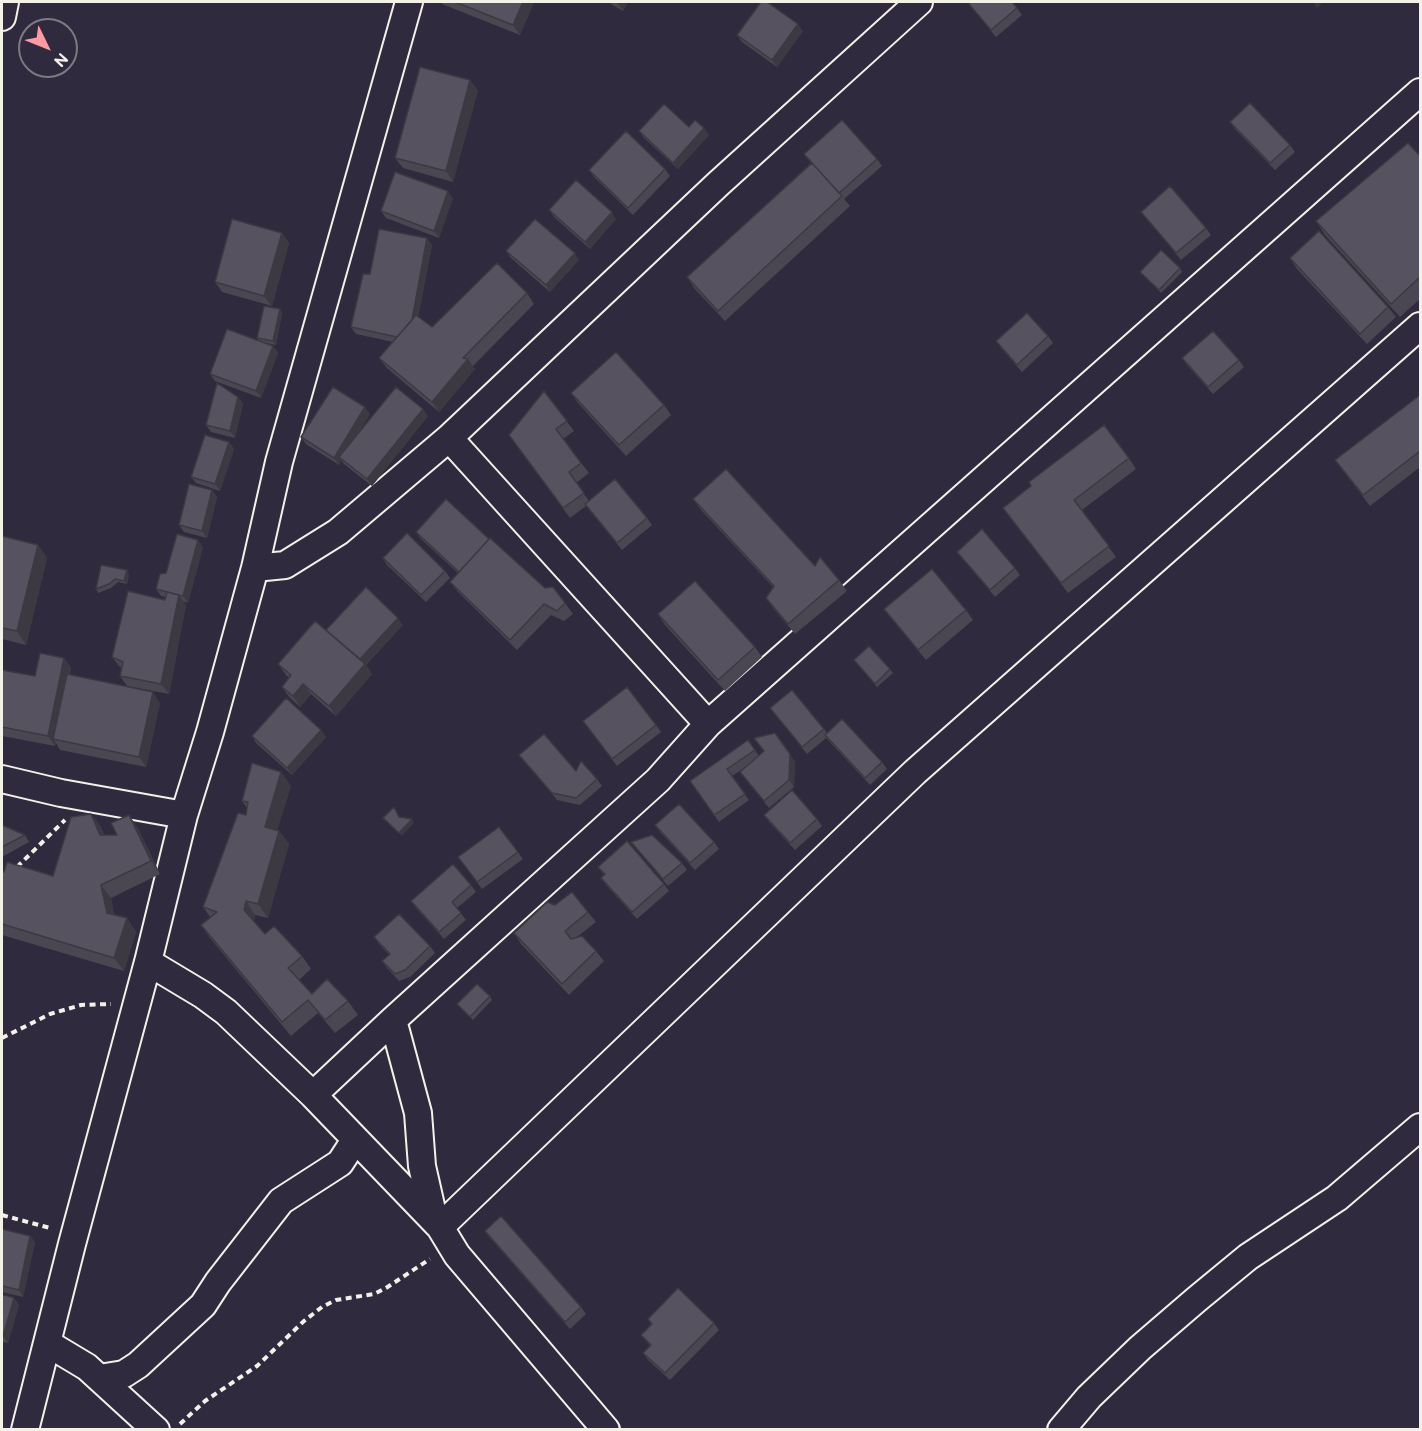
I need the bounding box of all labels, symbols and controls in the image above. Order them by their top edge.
north arrow [18,18,78,78]
text: N [49,48,71,70]

